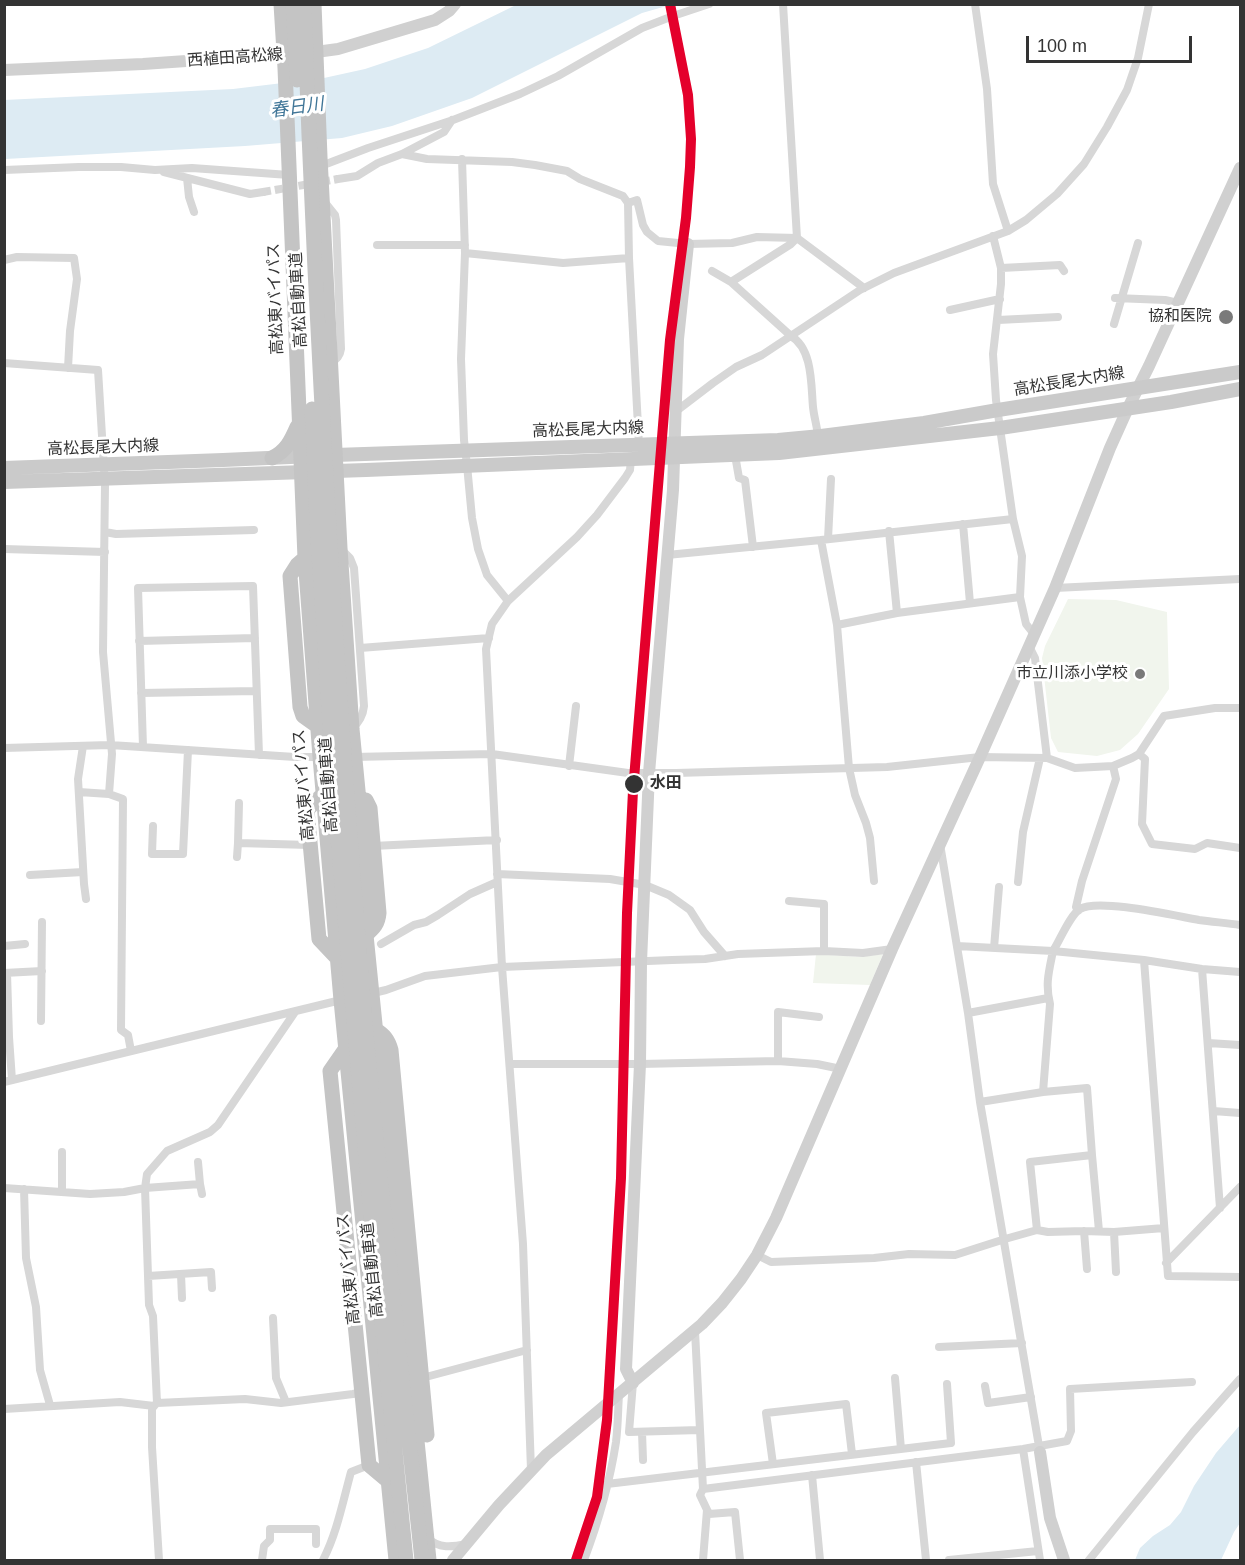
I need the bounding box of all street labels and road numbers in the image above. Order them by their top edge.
street label: 西植田高松線 [186,45,284,71]
street label: 高松東バイパス [264,243,288,355]
street label: 高松自動車道 [287,252,311,348]
street label: 高松長尾大内線 [1012,364,1126,400]
street label: 高松長尾大内線 [532,418,644,442]
street label: 高松長尾大内線 [47,436,159,460]
street label: 高松東バイパス [290,728,318,842]
street label: 高松自動車道 [316,736,342,834]
street label: 高松東バイパス [334,1212,364,1326]
street label: 高松自動車道 [358,1221,388,1319]

